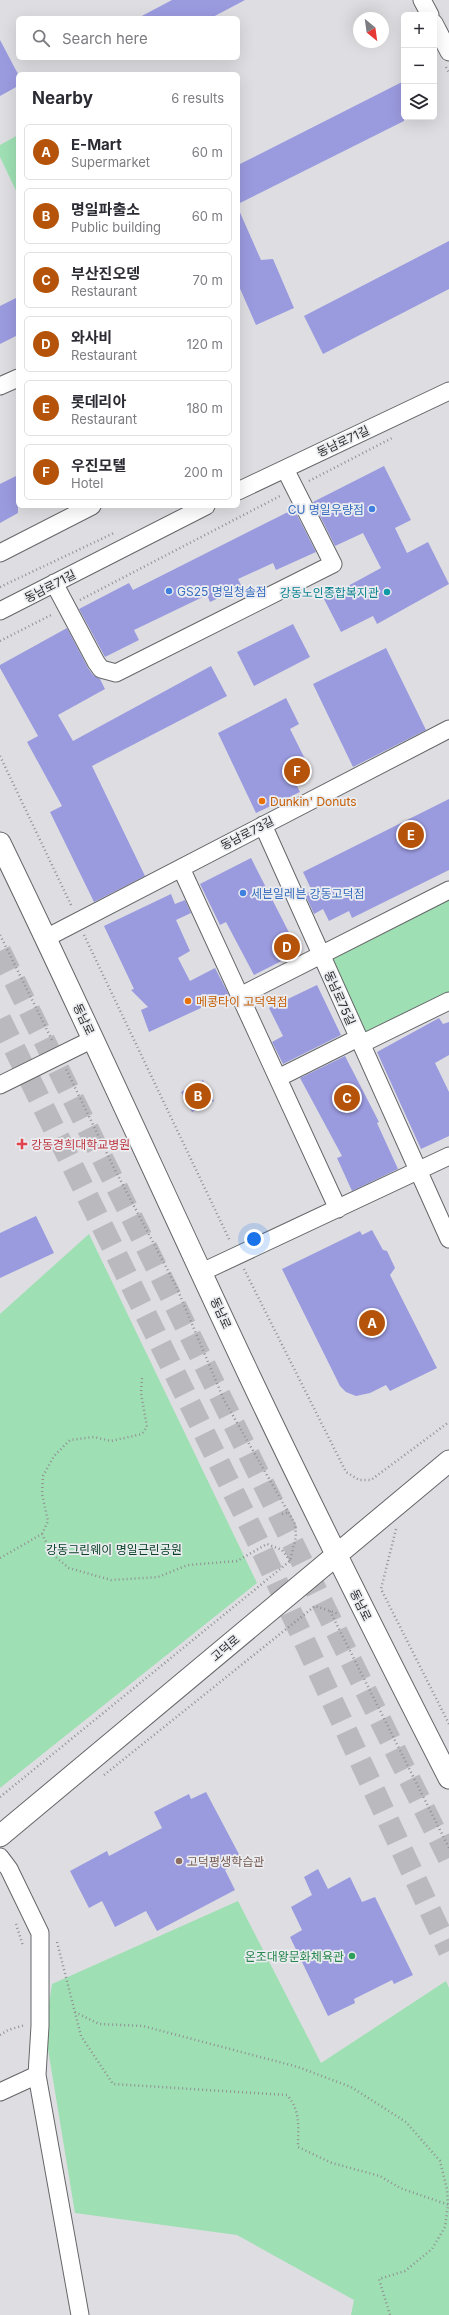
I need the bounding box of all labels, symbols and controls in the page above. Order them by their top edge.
north arrow [353,12,389,48]
map controls [401,12,437,120]
button: + [401,12,437,48]
search box [16,16,240,60]
icon: search [30,27,52,49]
text: Search here [62,29,148,48]
button: − [401,48,437,84]
button: layers [401,84,437,120]
text: Nearby [32,88,93,108]
text: 6 results [171,90,224,106]
text: E-Mart [71,135,122,154]
text: A [41,144,51,160]
text: 60 m [192,144,223,160]
text: Supermarket [71,154,150,170]
text: 명일파출소 [71,200,140,219]
text: B [42,208,50,224]
text: 60 m [192,208,223,224]
text: Public building [71,219,161,235]
text: 부산진오뎅 [71,264,140,283]
text: C [41,272,51,288]
text: 70 m [193,272,223,288]
text: Restaurant [71,283,137,299]
text: 와사비 [71,328,112,347]
text: D [41,336,51,352]
text: 120 m [187,336,223,352]
text: Restaurant [71,347,137,363]
text: 롯데리아 [71,392,126,411]
text: E [42,400,50,416]
text: 180 m [186,400,223,416]
text: Restaurant [71,411,137,427]
street label: 동남로71길 [315,422,371,460]
text: 우진모텔 [71,456,126,475]
text: F [42,464,50,480]
text: 200 m [184,464,223,480]
text: Hotel [71,475,103,491]
place label: CU 명일우량점 [288,502,364,517]
marker: CU 명일우량점 [367,504,377,514]
street label: 동남로71길 [22,567,78,605]
place label: GS25 명일청솔점 [177,584,267,599]
place label: 강동노인종합복지관 [280,585,379,600]
marker: GS25 명일청솔점 [164,586,174,596]
marker: 강동노인종합복지관 [382,587,392,597]
pin: F [284,756,310,786]
place label: Dunkin' Donuts [270,794,357,809]
marker: Dunkin' Donuts [257,796,267,806]
street label: 동남로73길 [218,813,276,853]
pin: E [398,820,424,850]
place label: 세븐일레븐 강동고덕점 [251,886,365,901]
marker: 세븐일레븐 강동고덕점 [238,888,248,898]
pin: D [274,932,300,962]
street label: 동남로75길 [321,968,359,1028]
place label: 메콩타이 고덕역점 [196,994,288,1009]
marker: 메콩타이 고덕역점 [183,996,193,1006]
street label: 동남로 [70,1001,98,1037]
pin: B [185,1081,211,1111]
pin: C [334,1083,360,1113]
place label: 강동경희대학교병원 [31,1137,130,1152]
marker: 강동경희대학교병원 [16,1138,28,1150]
your location [244,1229,264,1249]
street label: 동남로 [207,1295,235,1331]
pin: A [359,1308,385,1338]
park label: 강동그린웨이 명일근린공원 [46,1542,182,1557]
street label: 동남로 [347,1587,375,1623]
street label: 고덕로 [207,1632,243,1664]
place label: 고덕평생학습관 [187,1854,264,1869]
marker: 고덕평생학습관 [174,1856,184,1866]
place label: 온조대왕문화체육관 [245,1949,344,1964]
marker: 온조대왕문화체육관 [347,1951,357,1961]

